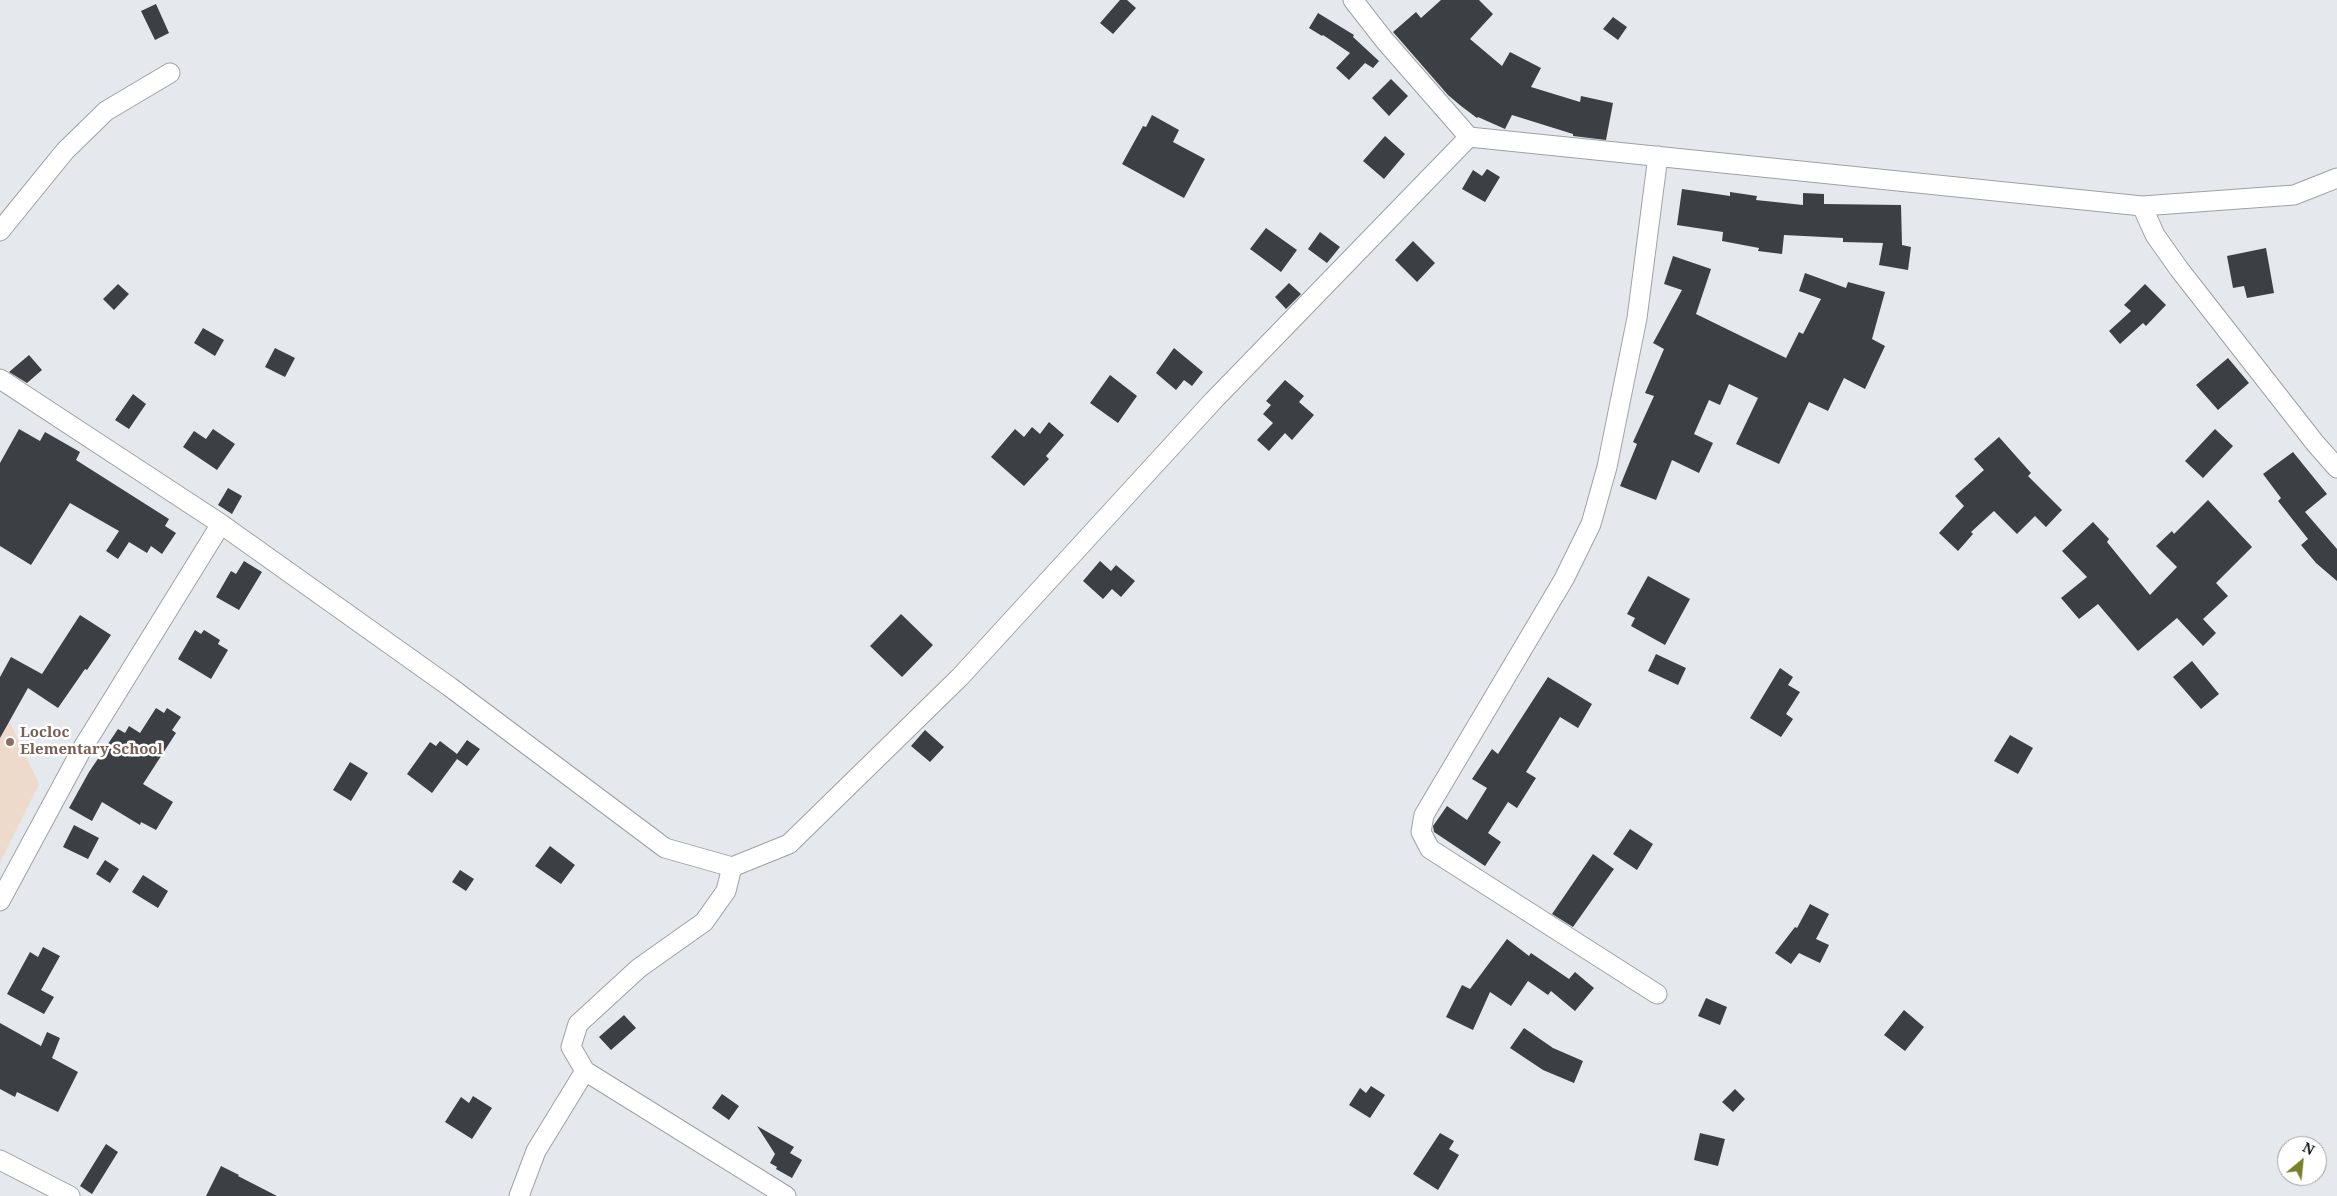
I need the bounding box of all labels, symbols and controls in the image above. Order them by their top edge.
place label: Locloc Elementary School [20,724,163,759]
marker: Locloc Elementary School [4,736,16,748]
north arrow [2277,1136,2327,1186]
text: N [2299,1137,2318,1159]

